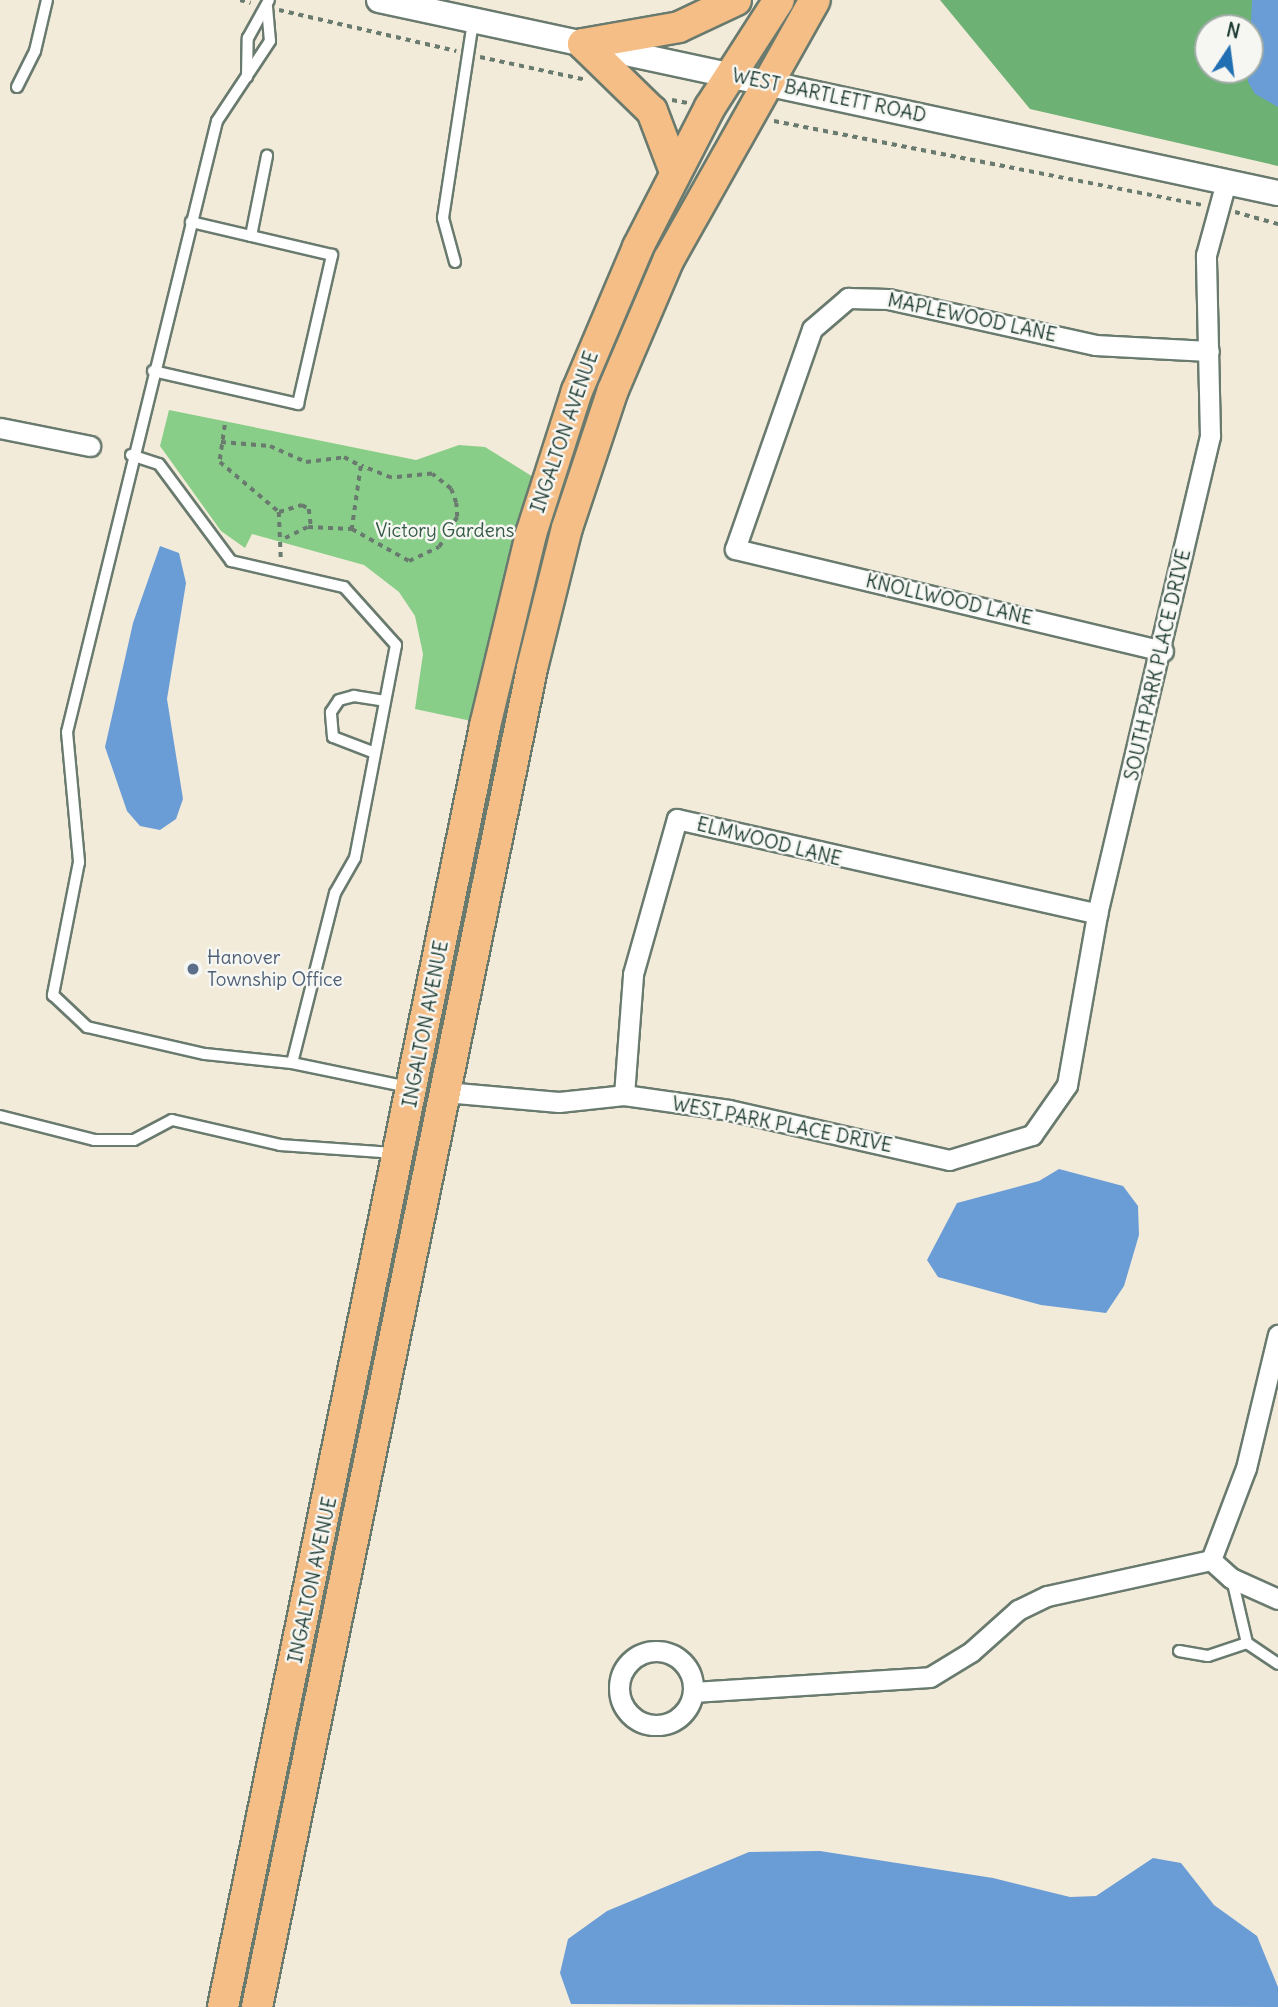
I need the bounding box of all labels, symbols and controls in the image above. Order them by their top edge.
north arrow [1194,14,1264,84]
text: N [1224,17,1242,44]
street label: WEST BARTLETT ROAD [730,64,928,128]
street label: MAPLEWOOD LANE [885,289,1059,347]
street label: INGALTON AVENUE [527,348,603,516]
park label: Victory Gardens [375,520,515,542]
street label: SOUTH PARK PLACE DRIVE [1120,547,1196,783]
street label: KNOLLWOOD LANE [863,570,1035,630]
street label: ELMWOOD LANE [694,813,844,871]
street label: INGALTON AVENUE [399,939,453,1109]
place label: Hanover Township Office [207,947,342,991]
marker: Hanover Township Office [185,961,201,977]
street label: WEST PARK PLACE DRIVE [670,1092,894,1158]
street label: INGALTON AVENUE [284,1495,342,1665]

